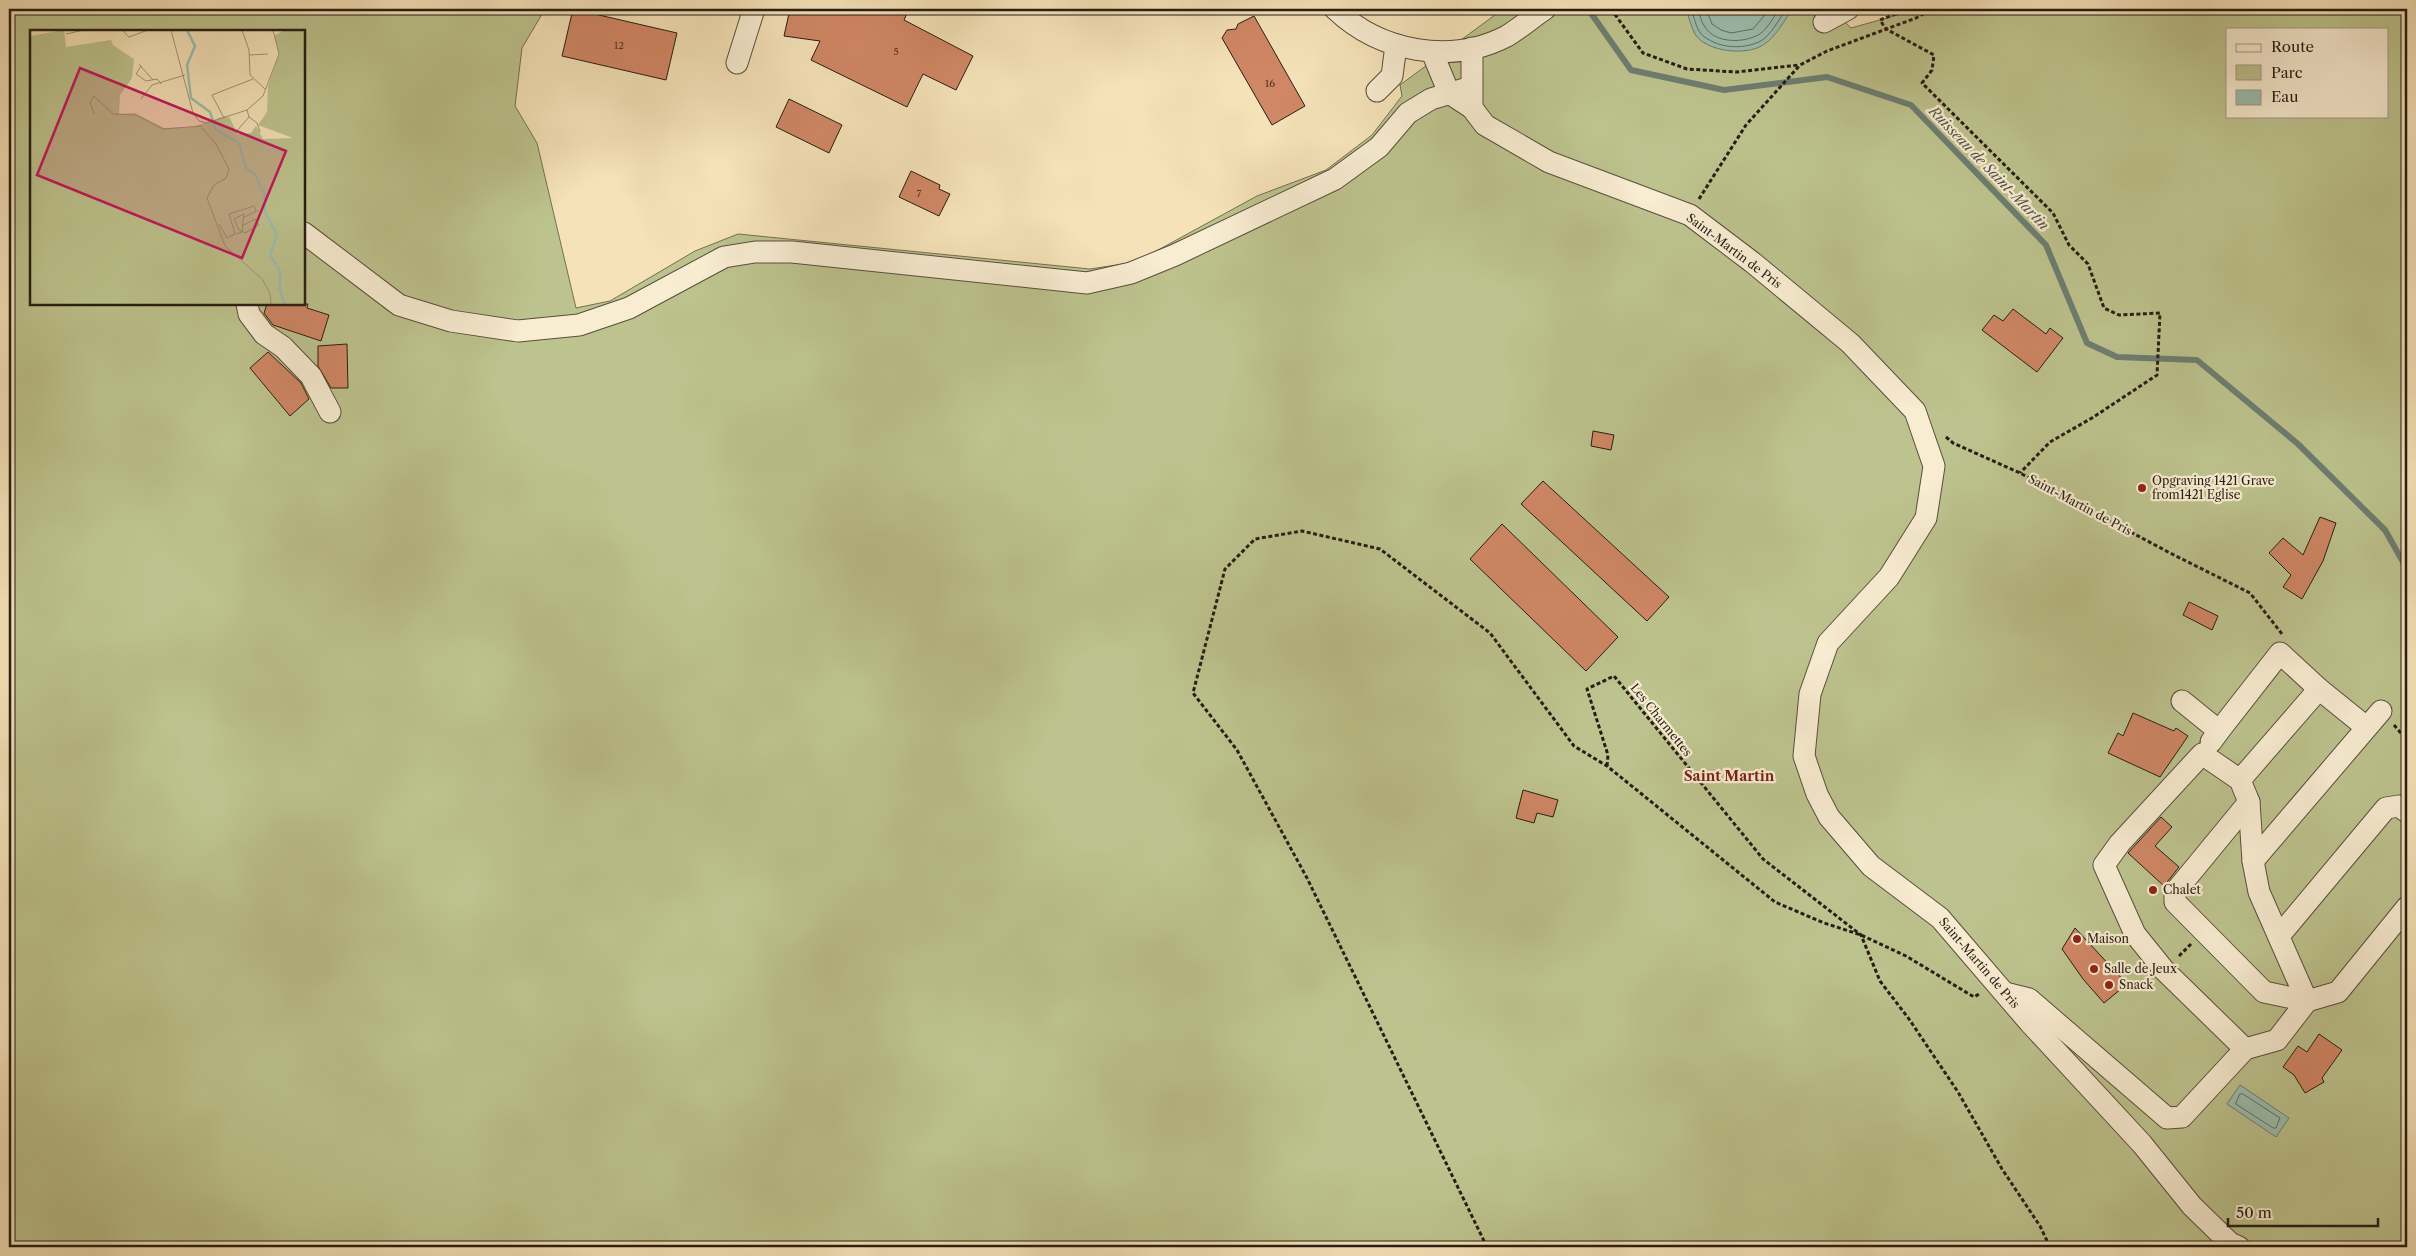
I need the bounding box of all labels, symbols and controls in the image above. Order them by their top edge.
legend [2226,28,2388,118]
inset map [30,30,305,305]
text: Route [2271,37,2314,56]
house number: 12 [614,39,624,52]
house number: 5 [893,45,899,58]
text: Parc [2271,63,2303,82]
house number: 16 [1265,77,1275,90]
text: Eau [2271,87,2299,106]
water label: Ruisseau de Saint-Martin [1924,102,2053,234]
house number: 7 [917,187,922,200]
street label: Saint-Martin de Pris [1684,210,1785,291]
street label: Saint-Martin de Pris [2026,471,2135,538]
place label: Opgraving 1421 Grave from1421 Eglise [2152,473,2275,502]
marker: Opgraving 1421 Grave from1421 Eglise [2136,482,2148,494]
street label: Les Charmettes [1627,680,1695,759]
district label: Saint Martin [1684,767,1775,785]
place label: Chalet [2163,882,2201,897]
marker: Chalet [2147,884,2159,896]
street label: Saint-Martin de Pris [1936,914,2023,1011]
place label: Maison [2087,931,2130,946]
marker: Maison [2071,933,2083,945]
place label: Salle de Jeux [2104,961,2177,976]
marker: Salle de Jeux [2088,963,2100,975]
place label: Snack [2119,977,2154,992]
marker: Snack [2103,979,2115,991]
scale bar [2228,1196,2378,1228]
text: 50 m [2236,1203,2272,1222]

